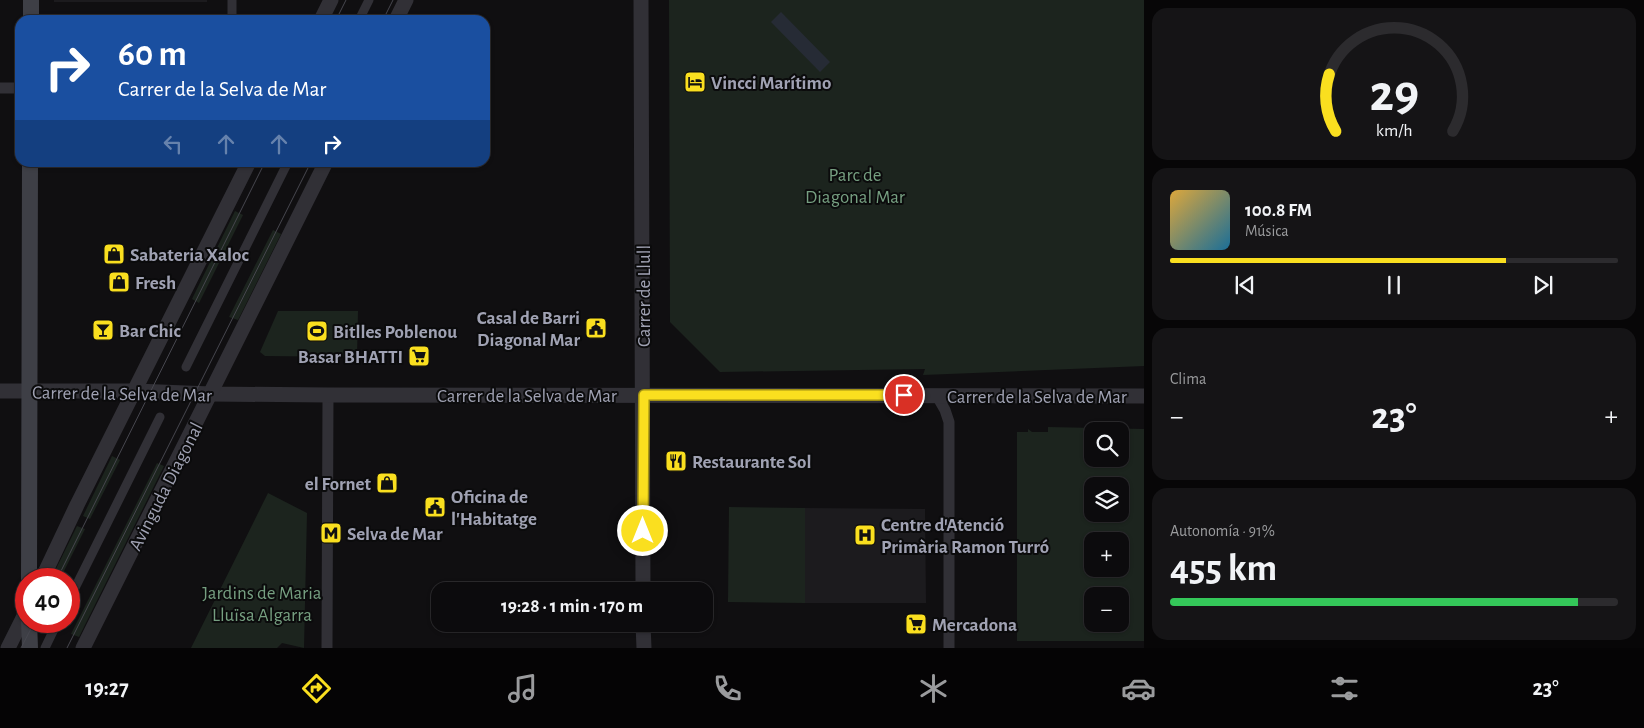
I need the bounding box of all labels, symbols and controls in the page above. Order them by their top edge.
icon: right [35,35,100,100]
text: 60 m [118,37,187,72]
text: 29 [1369,68,1419,120]
hotel icon: Vincci Marítimo [683,70,707,94]
place label: Vincci Marítimo [711,74,831,93]
text: Carrer de la Selva de Mar [118,78,326,100]
text: km/h [1376,122,1412,140]
icon: left [159,130,187,158]
icon: ahead [212,130,240,158]
icon: ahead [265,130,293,158]
icon: right [318,130,346,158]
park label: Parc de Diagonal Mar [805,166,905,207]
text: 100.8 FM [1245,201,1312,220]
text: Música [1245,223,1289,239]
shop icon: Sabateria Xaloc [102,242,126,266]
street label: Carrer de Llull [635,245,654,347]
place label: Sabateria Xaloc [130,246,249,265]
shop icon: Fresh [107,270,131,294]
icon: previous [1231,271,1259,299]
icon: pause [1380,271,1408,299]
icon: next [1529,271,1557,299]
place label: Fresh [135,274,176,293]
place label: Casal de Barri Diagonal Mar [477,309,580,350]
public building icon: Casal de Barri Diagonal Mar [584,316,608,340]
bar icon: Bar Chic [91,318,115,342]
sports icon: Bitlles Poblenou [305,319,329,343]
place label: Bar Chic [119,322,181,341]
place label: Bitlles Poblenou [333,323,457,342]
supermarket icon: Basar BHATTI [407,344,431,368]
place label: Basar BHATTI [298,348,403,367]
text: Clima [1170,371,1206,387]
pin [883,374,925,416]
icon: arrive [890,381,918,409]
street label: Carrer de la Selva de Mar [32,383,212,406]
street label: Carrer de la Selva de Mar [437,387,617,406]
street label: Carrer de la Selva de Mar [947,388,1127,407]
text: 23° [1371,398,1417,436]
text: − [1170,403,1183,431]
text: + [1605,403,1618,431]
street label: Avinguda Diagonal [126,420,207,554]
map controls [1084,422,1129,632]
button: search [1084,422,1129,467]
restaurant icon: Restaurante Sol [664,449,688,473]
place label: Restaurante Sol [692,453,811,472]
shop icon: el Fornet [375,471,399,495]
place label: el Fornet [305,475,372,494]
button: layers [1084,477,1129,522]
place label: Oficina de l'Habitatge [451,488,537,529]
public building icon: Oficina de l'Habitatge [423,495,447,519]
position arrow [616,504,668,556]
place label: Centre d'Atenció Primària Ramon Turró [881,516,1049,557]
metro station icon: Selva de Mar [319,521,343,545]
hospital icon: Centre d'Atenció Primària Ramon Turró [853,523,877,547]
text: Autonomía · 91% [1170,523,1275,539]
place label: Selva de Mar [347,525,443,544]
button: + [1084,532,1129,577]
text: 455 km [1170,550,1277,588]
speed limit sign: 40 [15,568,80,633]
park label: Jardins de Maria Lluïsa Algarra [202,584,322,625]
button: − [1084,587,1129,632]
text: 19:28 · 1 min · 170 m [501,597,643,616]
supermarket icon: Mercadona [904,612,928,636]
place label: Mercadona [932,616,1017,635]
icon: directions [299,671,334,706]
icon: music [505,671,540,706]
icon: phone [710,671,745,706]
icon: climate [916,671,951,706]
icon: car [1121,671,1156,706]
icon: filters [1327,671,1362,706]
text: 19:27 [85,677,129,699]
text: 23° [1532,677,1559,699]

